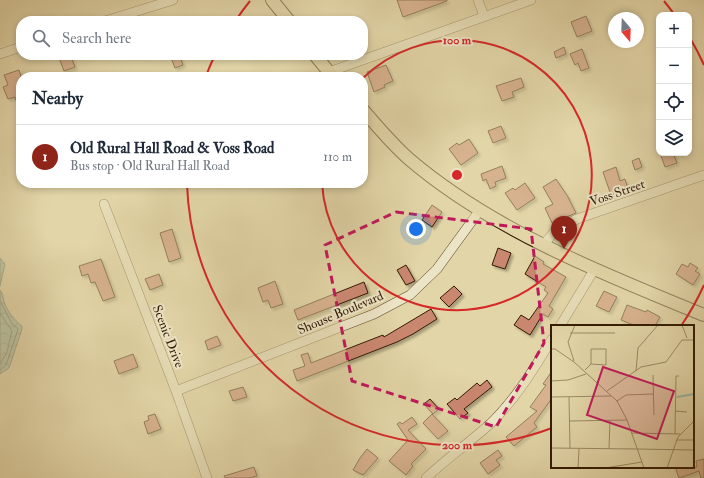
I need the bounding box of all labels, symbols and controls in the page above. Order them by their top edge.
north arrow [608,12,644,48]
map controls [656,12,692,156]
button: + [656,12,692,48]
search box [16,16,368,60]
icon: search [30,27,52,49]
text: Search here [62,29,131,48]
text: 100 m [443,33,472,48]
button: − [656,48,692,84]
button: locate [656,84,692,120]
text: Nearby [32,88,83,109]
button: layers [656,120,692,156]
text: Old Rural Hall Road & Voss Road [70,139,274,158]
text: 1 [43,149,47,165]
text: 110 m [323,149,352,165]
text: Bus stop · Old Rural Hall Road [70,158,230,174]
centre of rings [450,168,464,182]
street label: Voss Street [588,176,647,210]
pin: 1 [551,216,577,249]
your location [406,219,426,239]
street label: Shouse Boulevard [295,287,386,338]
street label: Scenic Drive [149,303,188,370]
inset map [551,325,694,468]
text: 200 m [442,438,473,453]

